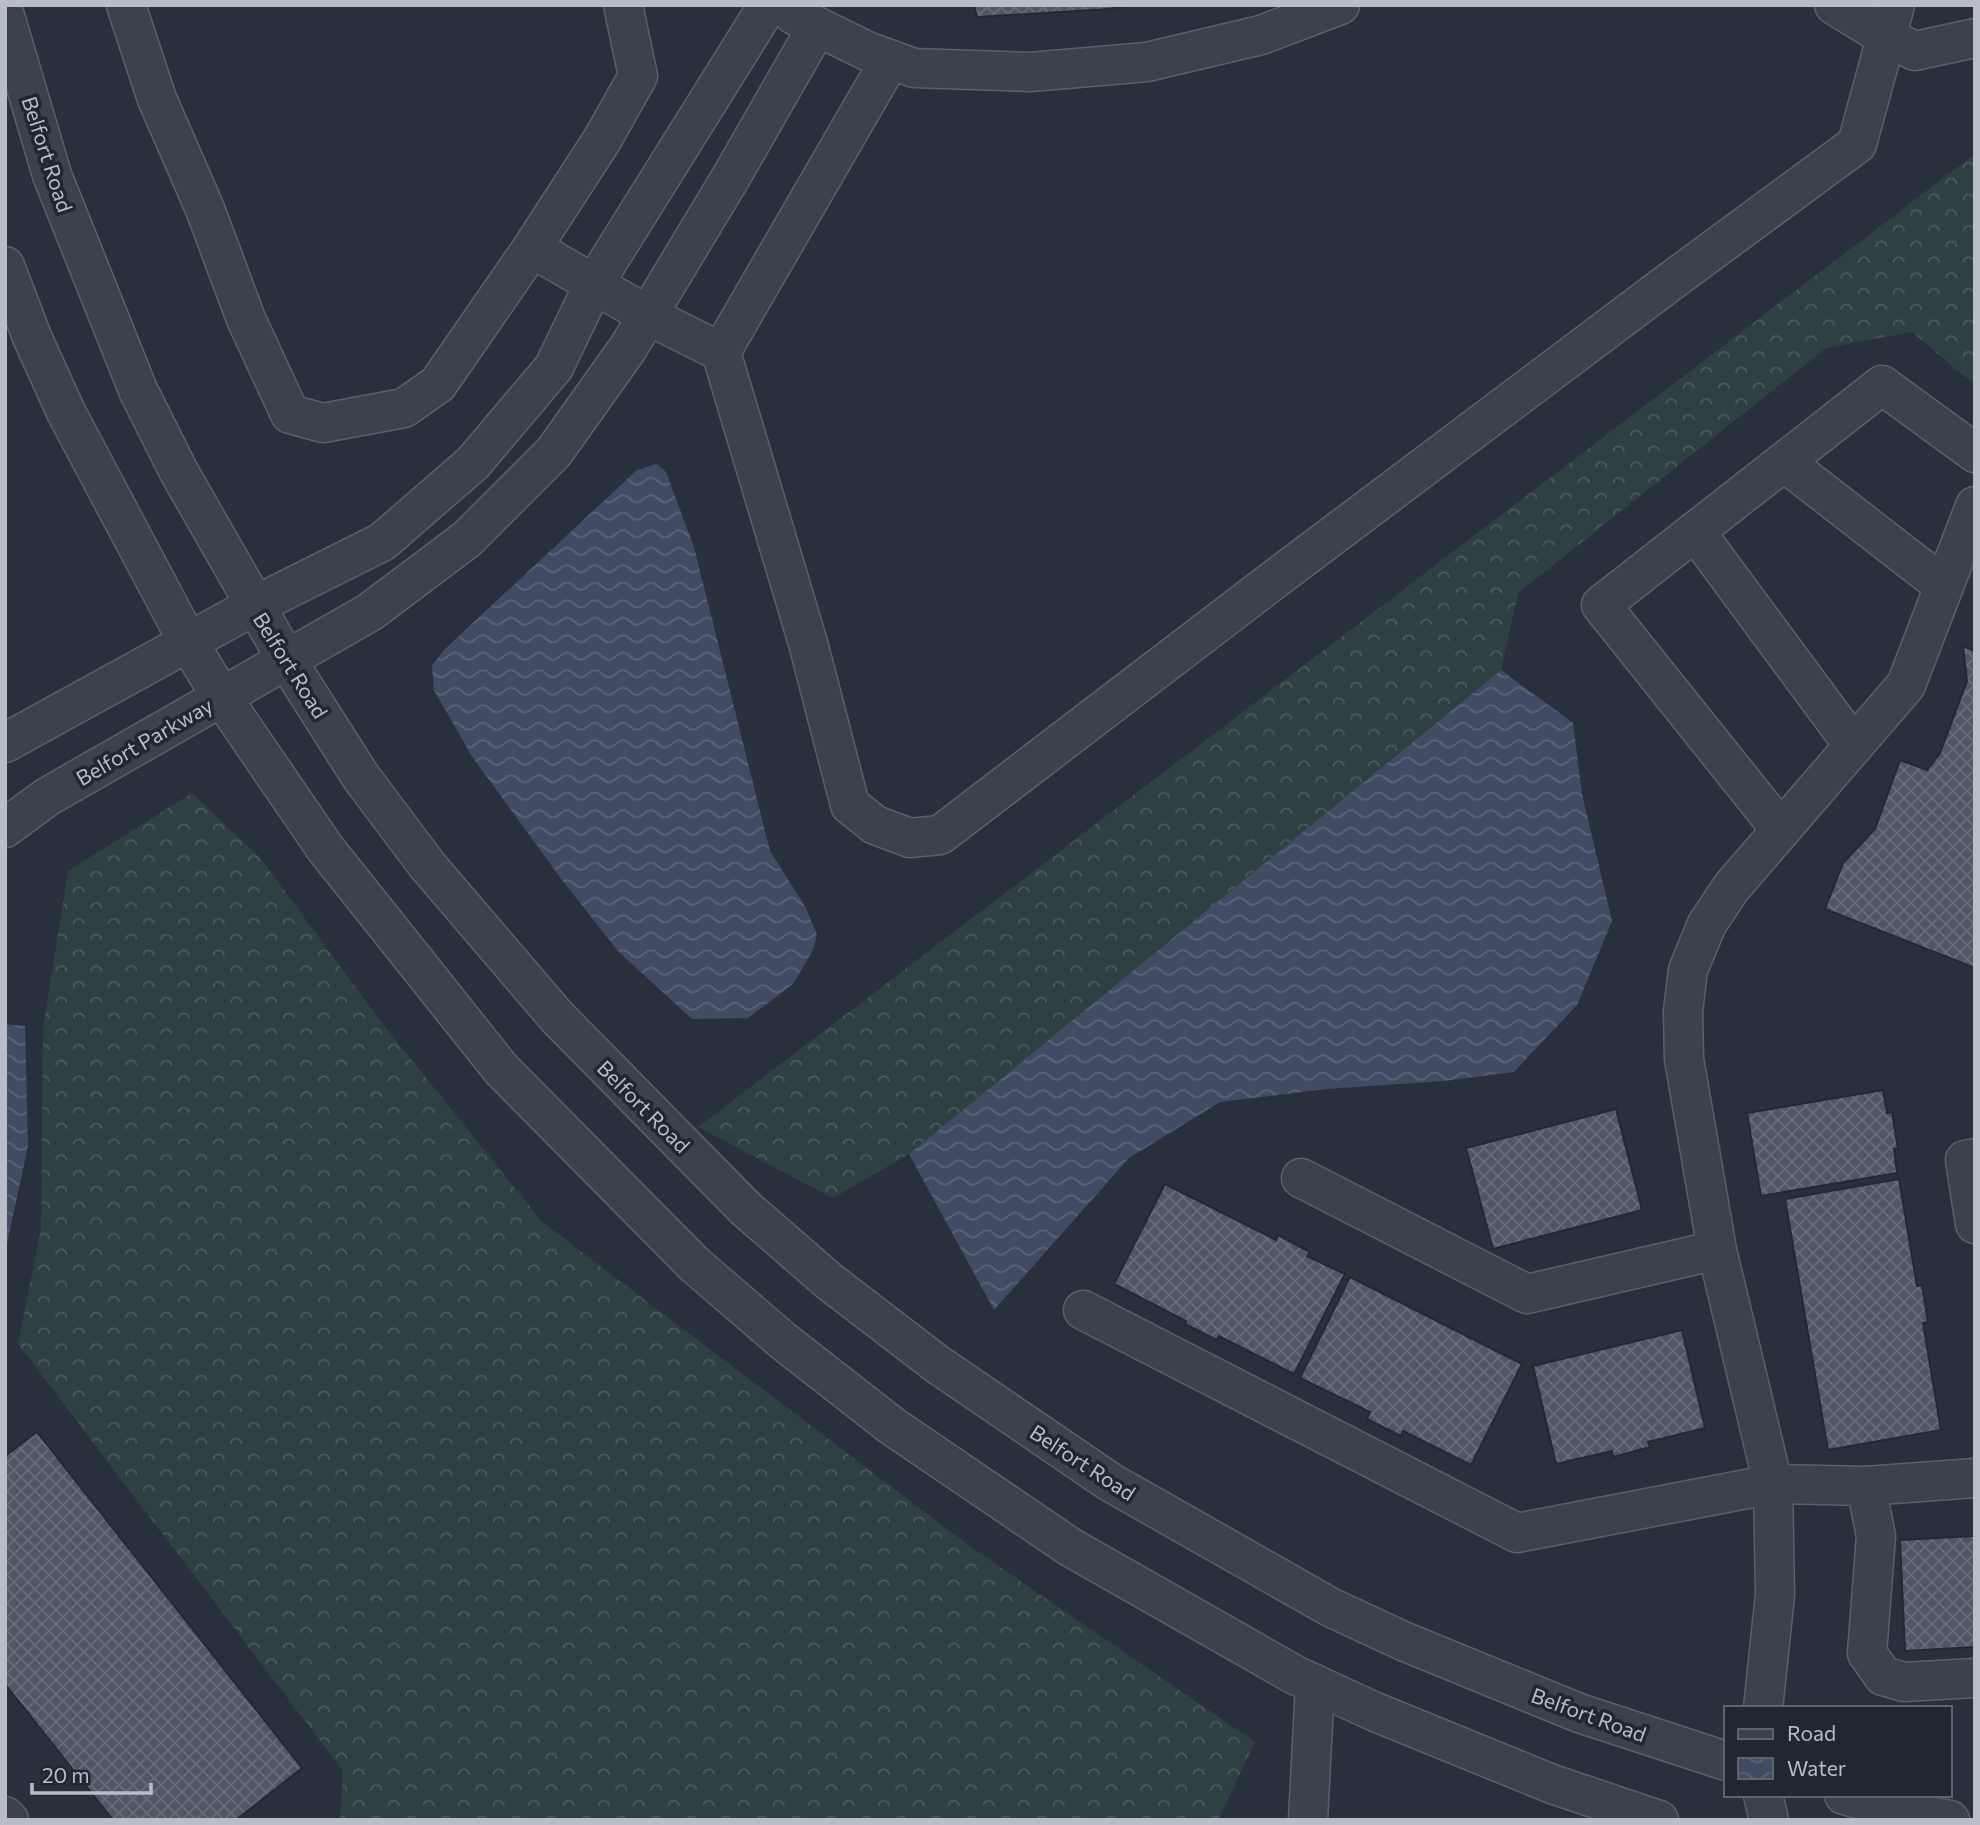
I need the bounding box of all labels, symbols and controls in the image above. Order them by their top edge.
street label: Belfort Road [18,93,78,215]
street label: Belfort Road [249,607,333,723]
street label: Belfort Parkway [71,692,217,790]
street label: Belfort Road [593,1055,695,1157]
street label: Belfort Road [1026,1419,1140,1505]
street label: Belfort Road [1528,1682,1650,1746]
legend [1724,1706,1952,1797]
text: Road [1787,1720,1836,1745]
scale bar [32,1752,150,1796]
text: Water [1787,1755,1846,1780]
text: 20 m [42,1762,90,1787]

